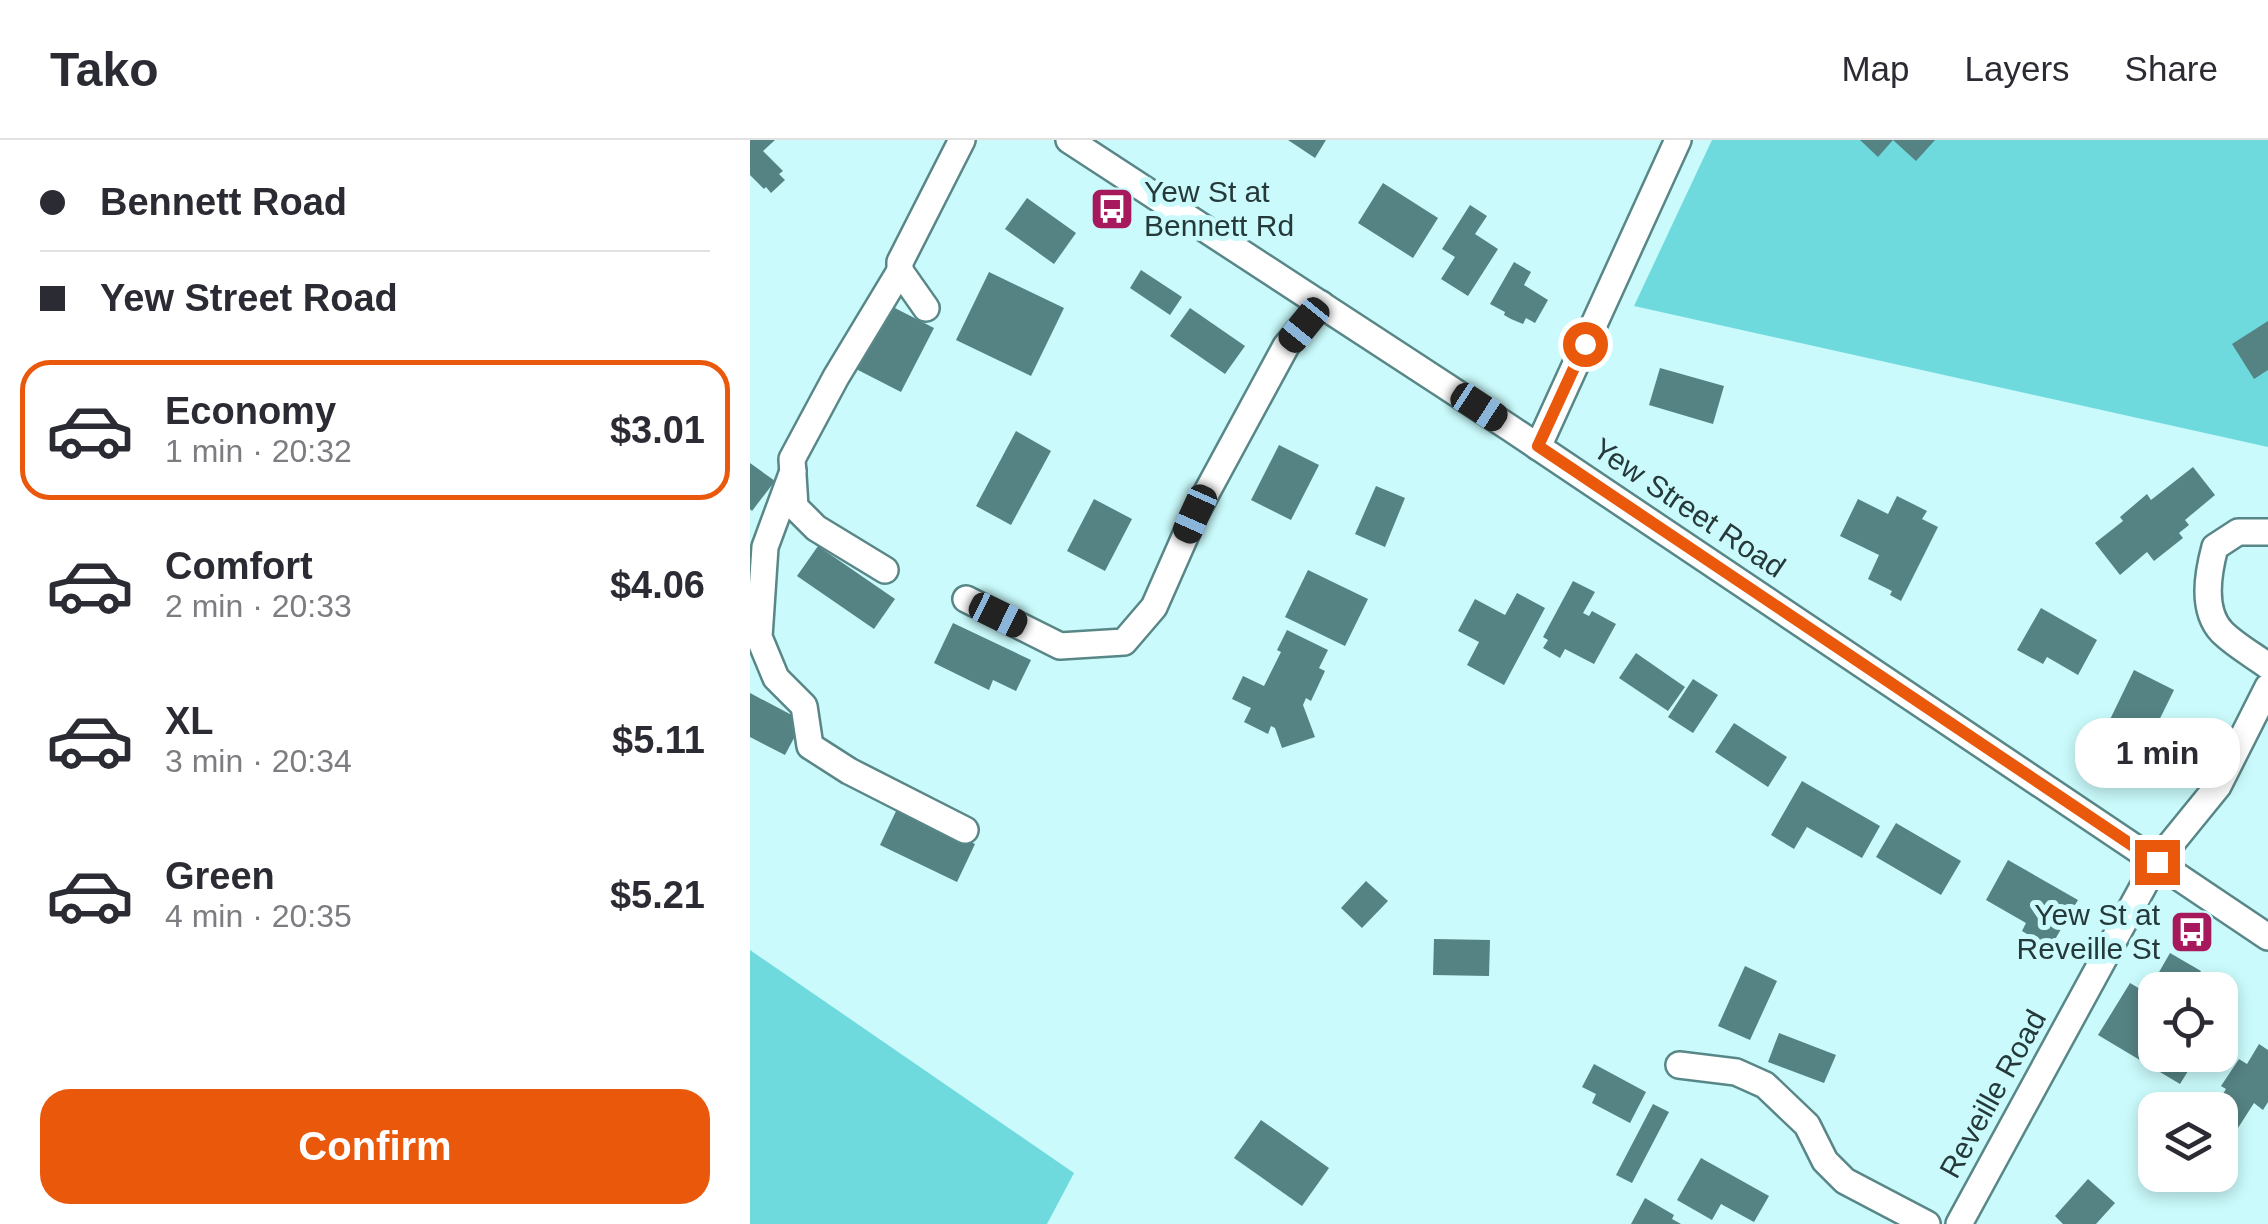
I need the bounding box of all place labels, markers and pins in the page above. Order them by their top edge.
place label: Yew St at Bennett Rd [1144,175,1294,242]
bus stop icon: Yew St at Bennett Rd [1089,186,1135,232]
place label: Yew St at Reveille St [2017,898,2161,965]
bus stop icon: Yew St at Reveille St [2169,909,2215,955]

